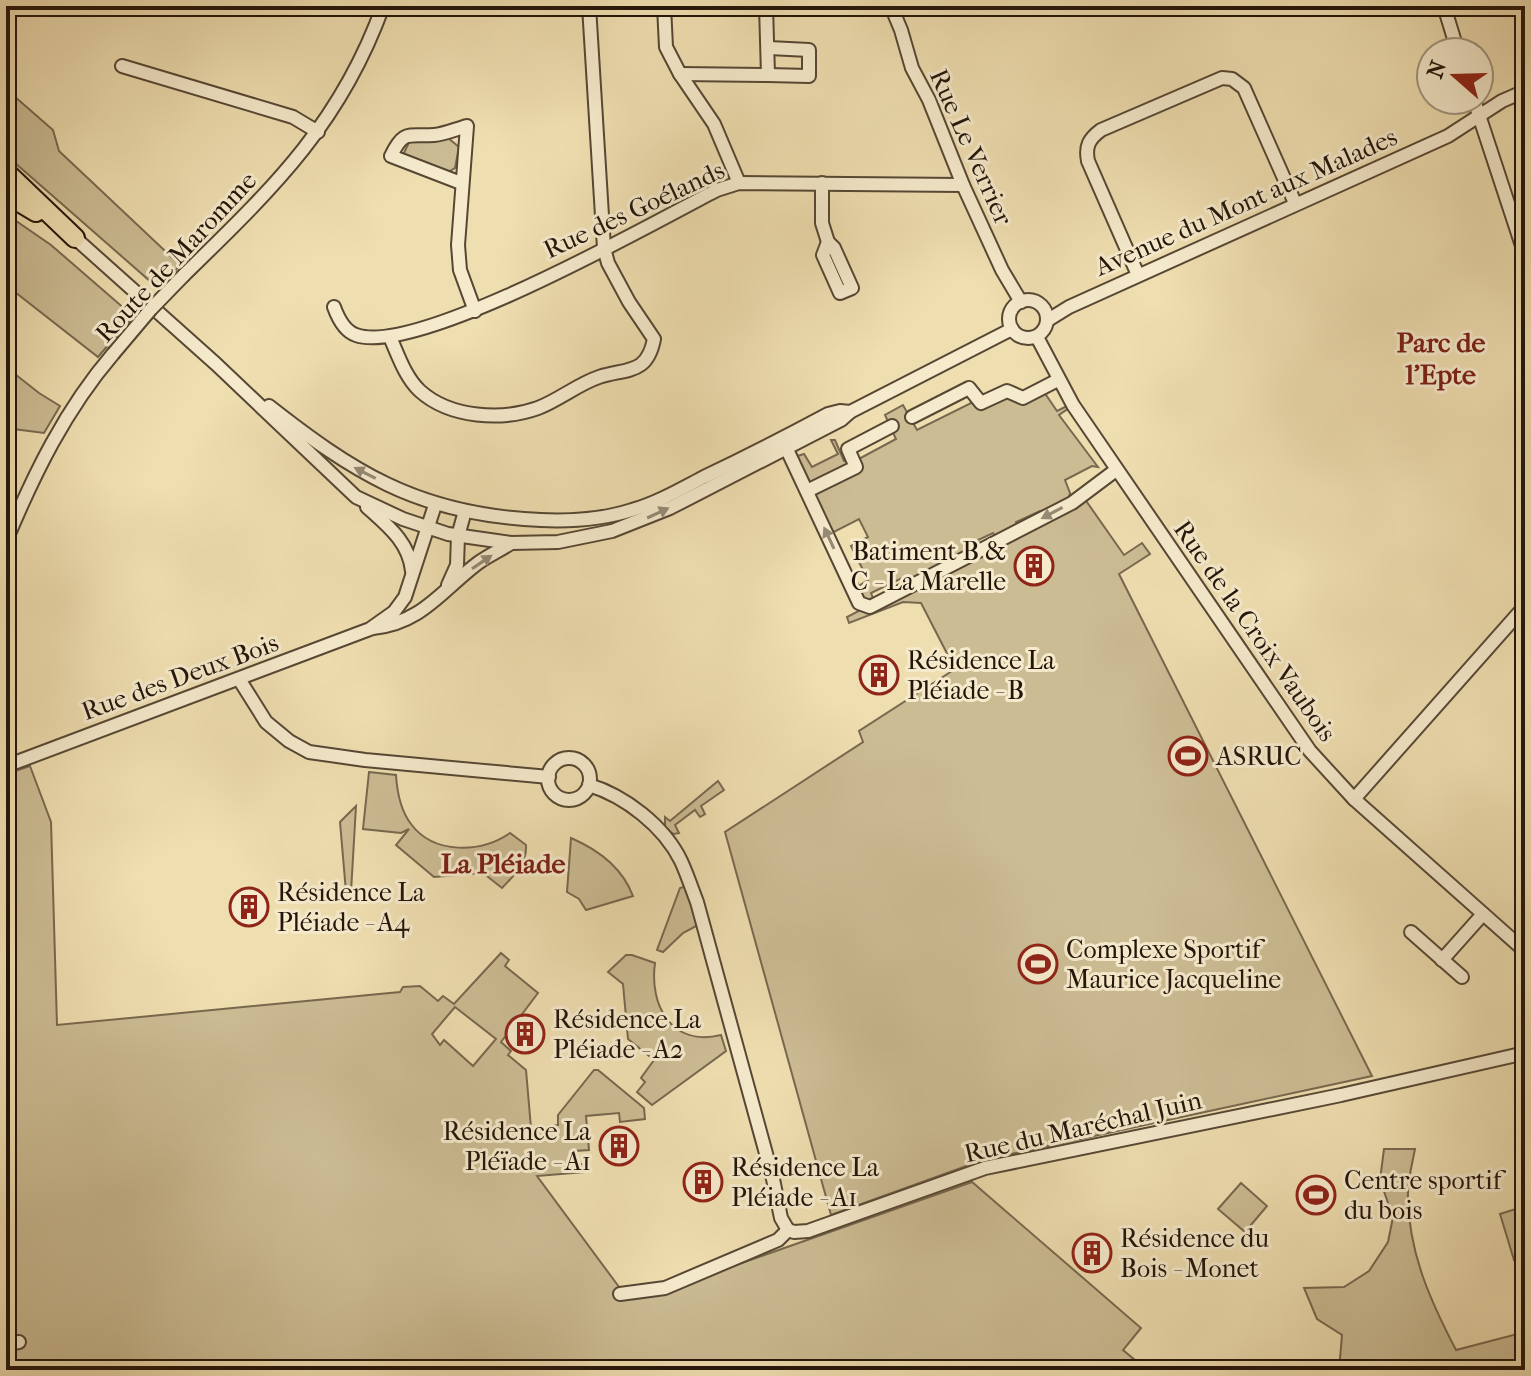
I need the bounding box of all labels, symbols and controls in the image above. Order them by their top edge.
north arrow [1415,36,1495,116]
text: N [1422,57,1452,82]
street label: Rue Le Verrier [923,64,1019,230]
street label: Avenue du Mont aux Malades [1089,121,1402,283]
street label: Rue des Goélands [539,155,729,265]
street label: Route de Maromme [89,165,263,349]
district label: Parc de l'Epte [1397,326,1486,391]
one-way arrow [353,466,376,479]
one-way arrow [1040,506,1063,519]
one-way arrow [646,507,669,520]
street label: Rue de la Croix Vaubois [1167,515,1343,747]
one-way arrow [822,526,836,549]
place label: Batiment B & C - La Marelle [851,536,1006,597]
building icon: Batiment B & C - La Marelle [1013,545,1055,587]
one-way arrow [472,555,493,570]
street label: Rue des Deux Bois [77,627,283,727]
place label: Résidence La Pléiade - B [907,645,1056,706]
building icon: Résidence La Pléiade - B [858,654,900,696]
sports icon: ASRUC [1167,735,1209,777]
place label: ASRUC [1215,741,1302,772]
district label: La Pléiade [441,847,565,880]
place label: Résidence La Pléiade - A4 [277,877,426,938]
building icon: Résidence La Pléiade - A4 [228,886,270,928]
place label: Complexe Sportif Maurice Jacqueline [1066,934,1281,995]
sports icon: Complexe Sportif Maurice Jacqueline [1017,943,1059,985]
place label: Résidence La Pléiade - A2 [553,1004,702,1065]
building icon: Résidence La Pléiade - A2 [504,1013,546,1055]
street label: Rue du Maréchal Juin [961,1085,1205,1169]
place label: Résidence La Pléïade - A1 [443,1116,592,1177]
building icon: Résidence La Pléïade - A1 [598,1125,640,1167]
place label: Résidence La Pléiade - A1 [731,1152,880,1213]
building icon: Résidence La Pléiade - A1 [682,1161,724,1203]
place label: Centre sportif du bois [1344,1165,1507,1226]
sports icon: Centre sportif du bois [1295,1174,1337,1216]
place label: Résidence du Bois - Monet [1120,1223,1269,1284]
building icon: Résidence du Bois - Monet [1071,1232,1113,1274]

